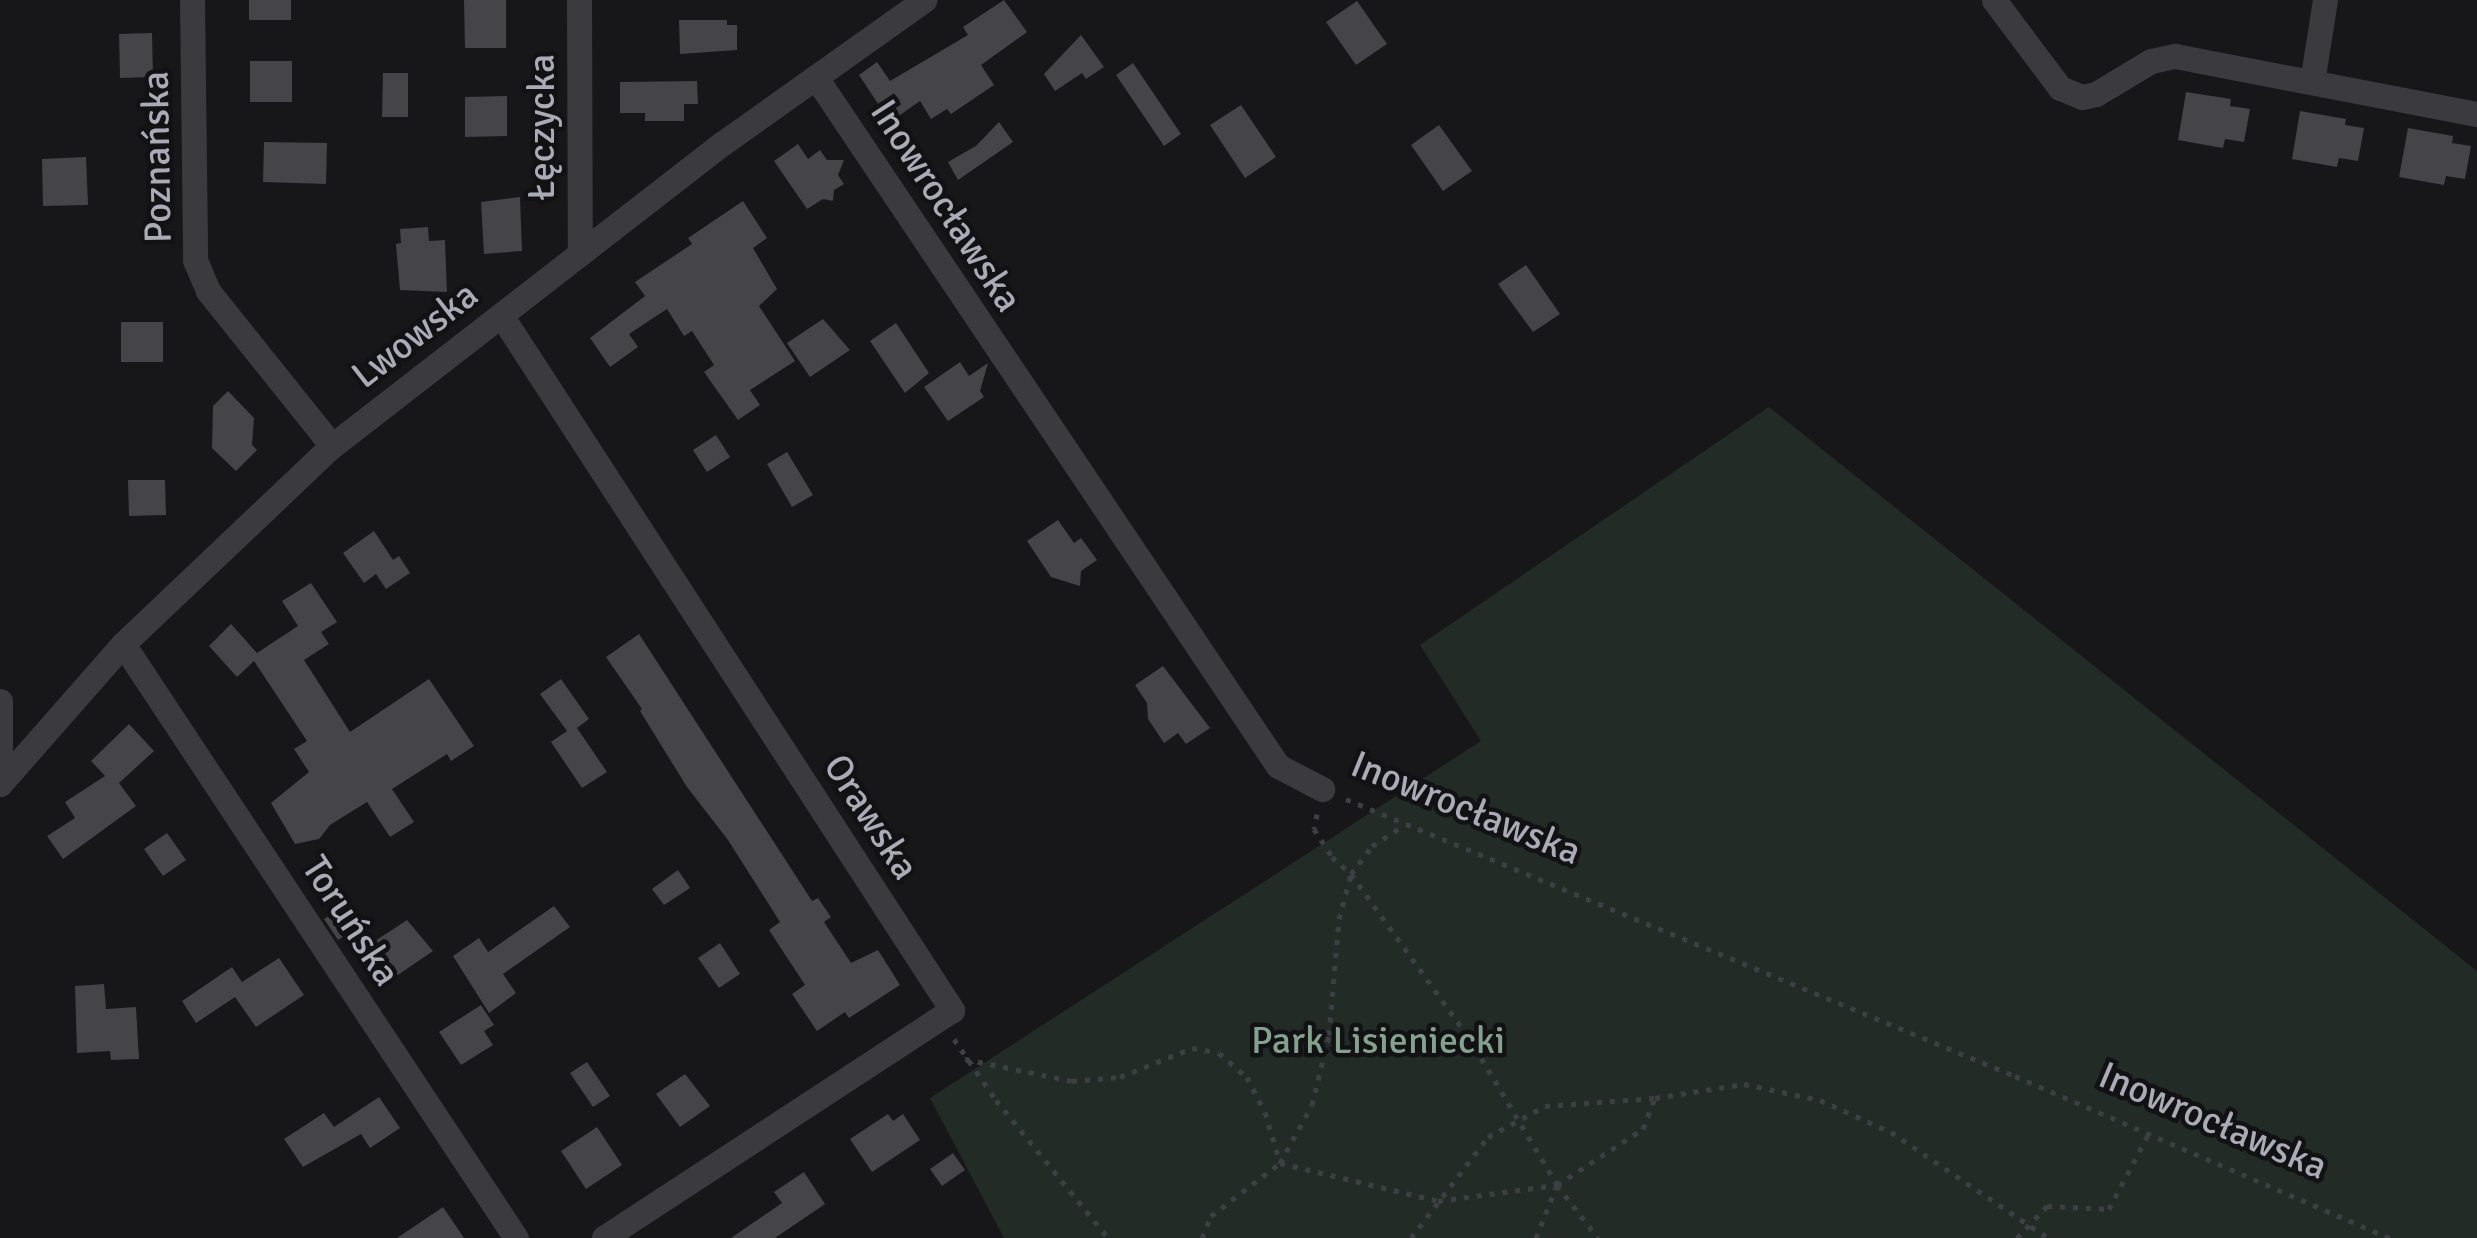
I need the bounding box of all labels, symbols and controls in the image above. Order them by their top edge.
street label: Łęczycka [519,54,565,200]
street label: Poznańska [133,70,181,244]
street label: Inowrocławska [861,91,1031,321]
street label: Lwowska [343,272,487,398]
street label: Inowrocławska [1345,741,1587,875]
street label: Orawska [814,746,928,888]
street label: Toruńska [292,847,410,995]
park label: Park Lisieniecki [1251,1018,1505,1064]
street label: Inowrocławska [2092,1052,2334,1190]

